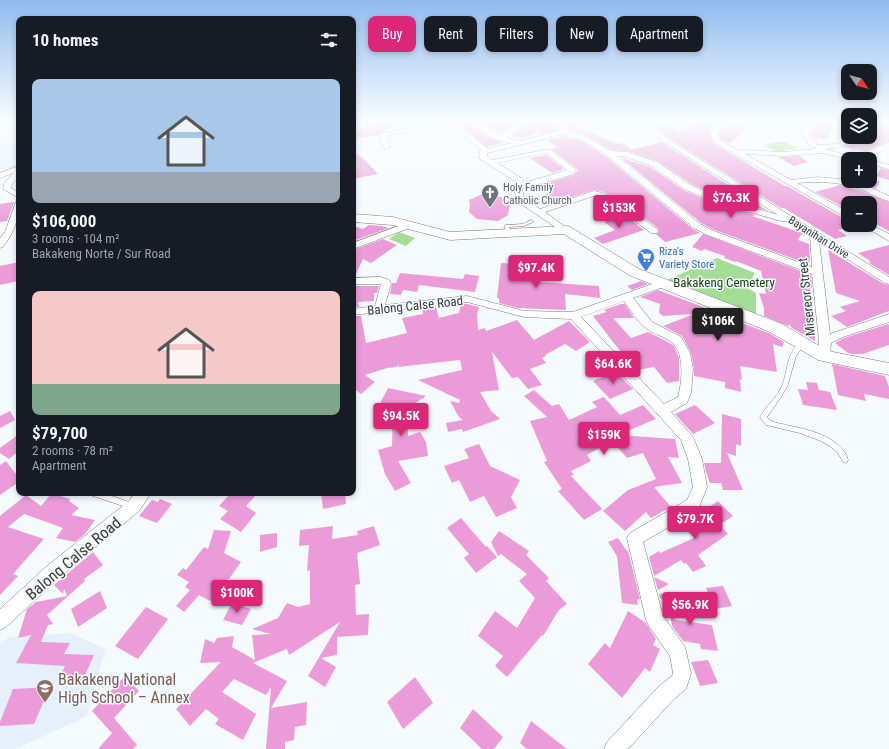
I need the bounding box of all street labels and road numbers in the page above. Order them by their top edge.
street label: Bayanihan Drive [786,214,852,261]
street label: Misereor Street [795,257,818,337]
street label: Balong Calse Road [366,293,464,318]
street label: Balong Calse Road [22,513,125,604]

